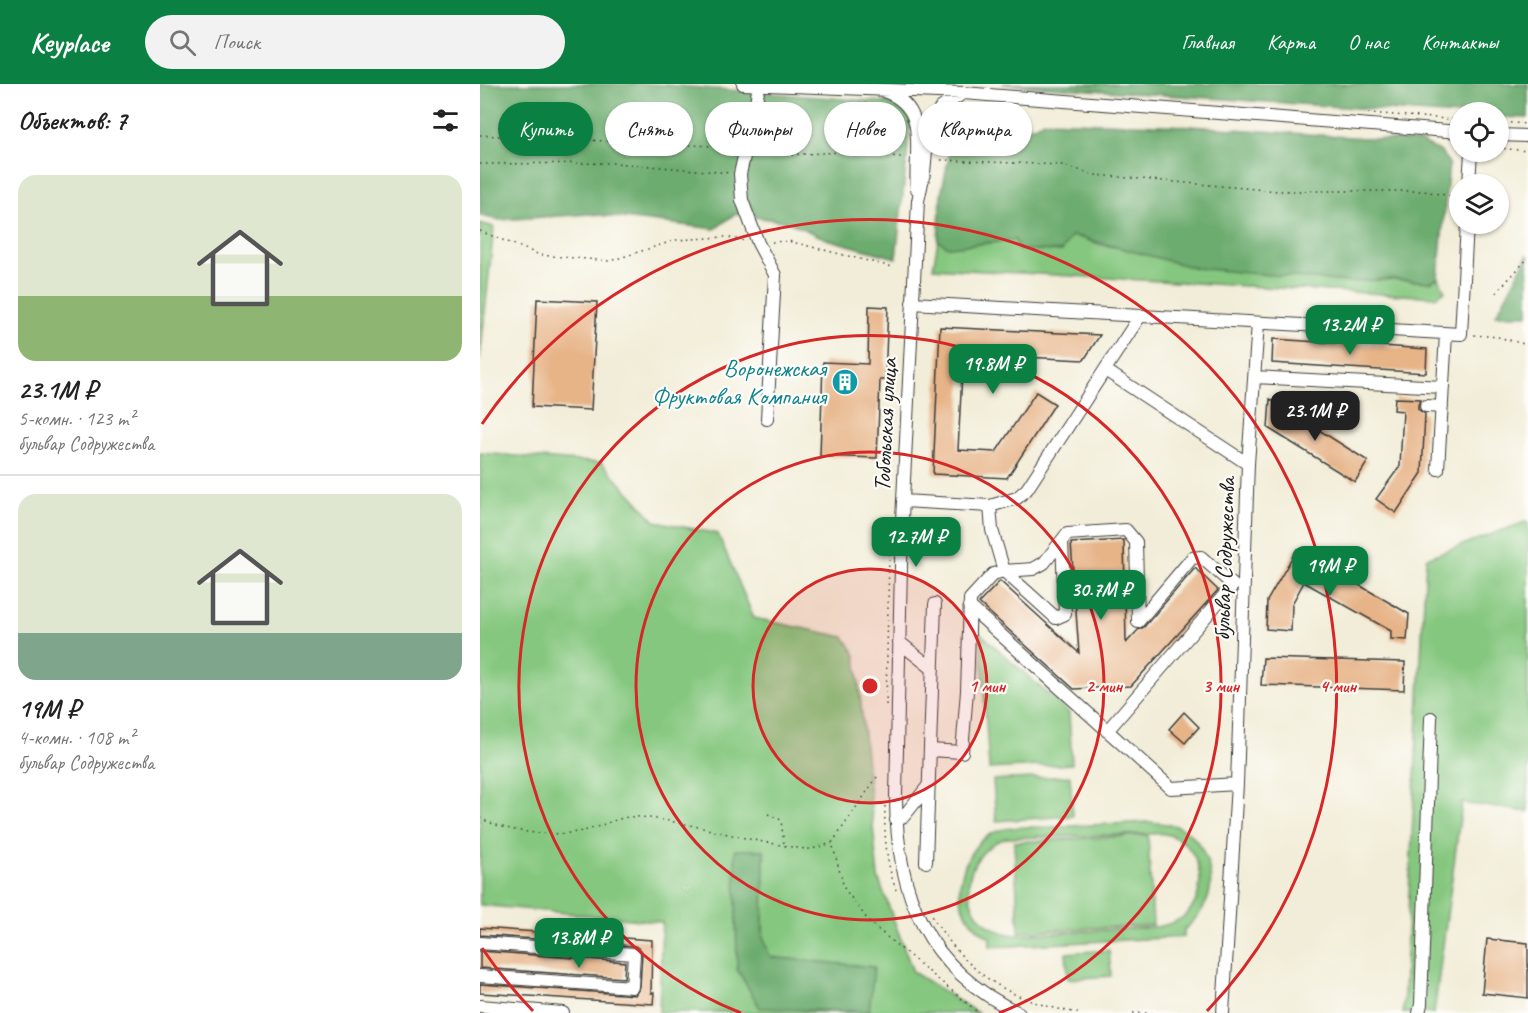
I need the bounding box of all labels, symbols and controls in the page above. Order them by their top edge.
search box [145,15,565,69]
text: Keyplace [30,25,109,60]
icon: search [166,26,199,59]
text: Поиск [214,28,260,56]
text: Главная [1181,29,1234,55]
text: Карта [1267,29,1315,55]
text: О нас [1348,29,1389,55]
text: Контакты [1422,29,1498,55]
chip: Купить [498,102,593,156]
chip: Снять [605,102,693,156]
chip: Фильтры [705,102,812,156]
chip: Новое [824,102,906,156]
chip: Квартира [918,102,1032,156]
map controls [1449,102,1509,234]
button: locate [1449,102,1509,162]
text: Объектов: 7 [18,104,127,137]
icon: filters [429,104,462,137]
button: layers [1449,174,1509,234]
icon: home [186,214,294,322]
pin: 13.2M ₽ [1295,305,1405,356]
text: 13.2M ₽ [1320,312,1380,337]
pin: 19.8M ₽ [938,344,1048,395]
text: 19.8M ₽ [963,351,1023,376]
place label: Воронежская Фруктовая Компания [652,353,828,411]
street label: Тобольская улица [867,356,904,492]
building icon: Воронежская Фруктовая Компания [830,367,860,397]
text: 23.1M ₽ [18,373,97,406]
pin: 23.1M ₽ [1260,391,1370,442]
text: 23.1M ₽ [1285,398,1345,423]
text: 5-комн. · 123 m² [18,406,135,431]
text: бульвар Содружества [18,431,154,456]
street label: бульвар Содружества [1206,475,1242,641]
pin: 12.7M ₽ [861,517,971,568]
text: 12.7M ₽ [886,524,946,549]
icon: home [186,533,294,641]
pin: 19M ₽ [1288,546,1372,597]
text: 19M ₽ [1306,553,1354,578]
pin: 30.7M ₽ [1046,570,1156,621]
text: 30.7M ₽ [1071,577,1131,602]
text: 1 мин [969,675,1006,697]
text: 2 мин [1086,675,1123,697]
text: 3 мин [1203,675,1240,697]
text: 4 мин [1320,675,1357,697]
centre of rings [860,676,880,696]
text: 19M ₽ [18,692,80,725]
text: 4-комн. · 108 m² [18,725,135,750]
text: бульвар Содружества [18,750,154,775]
pin: 13.8M ₽ [524,918,634,969]
text: 13.8M ₽ [549,925,609,950]

